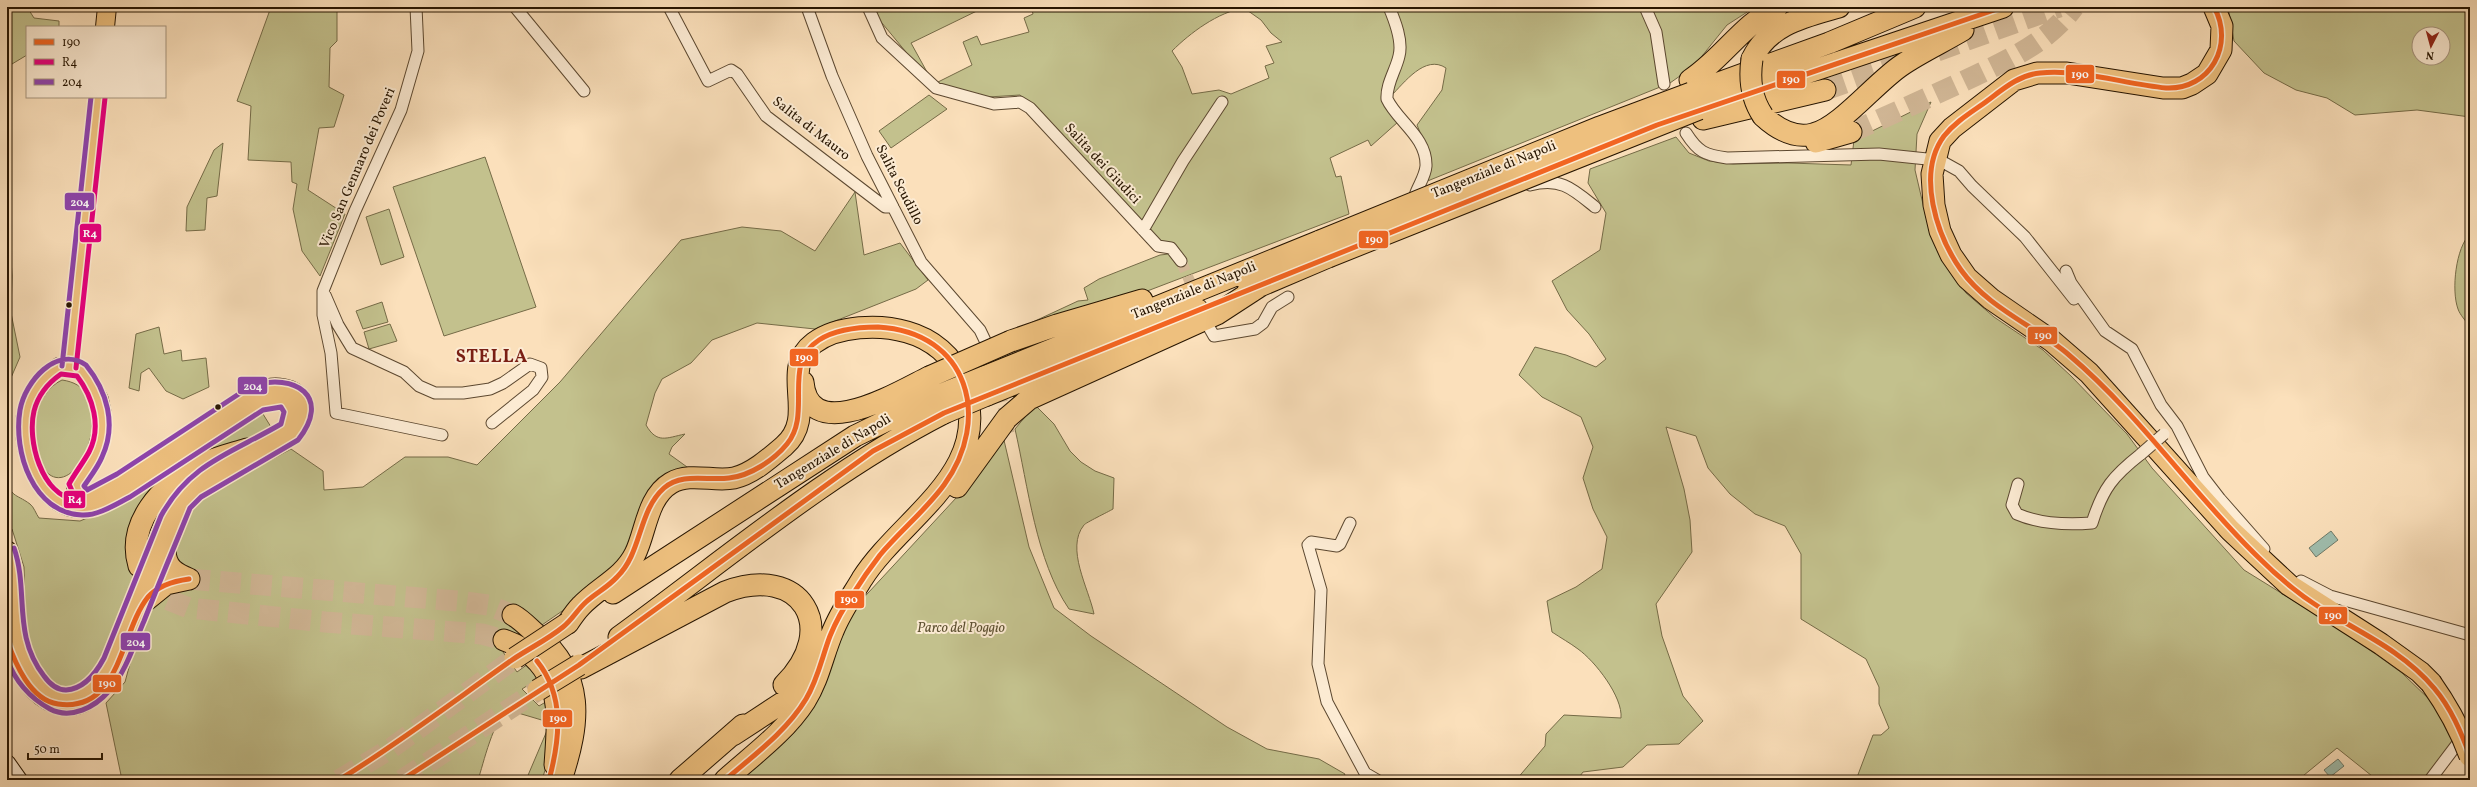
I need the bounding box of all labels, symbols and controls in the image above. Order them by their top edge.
legend [26,26,166,98]
north arrow [2411,26,2451,66]
text: 190 [62,35,80,51]
text: N [2425,47,2435,62]
text: R4 [62,55,77,71]
line badge: 190 [2065,64,2095,84]
text: 190 [2071,68,2089,83]
line badge: 190 [1776,70,1806,89]
text: 190 [1782,73,1800,88]
text: 204 [62,75,82,91]
street label: Vico San Gennaro dei Poveri [315,85,401,251]
street label: Salita di Mauro [768,93,854,165]
street label: Salita dei Giudici [1059,119,1145,209]
street label: Tangenziale di Napoli [1429,136,1559,204]
street label: Salita Scudillo [871,142,927,228]
line badge: 204 [64,192,95,211]
text: 204 [71,196,90,211]
line badge: R4 [79,223,102,243]
text: R4 [83,227,98,242]
line badge: 190 [1358,230,1389,249]
text: 190 [1365,233,1383,248]
street label: Tangenziale di Napoli [1129,257,1259,325]
unlabelled marker [64,300,74,310]
line badge: 190 [2027,326,2058,345]
text: 190 [2034,329,2052,344]
district label: STELLA [456,345,528,370]
line badge: 190 [789,348,819,367]
text: 190 [795,351,813,366]
line badge: 204 [237,376,268,395]
text: 204 [244,380,263,395]
unlabelled marker [213,402,223,412]
street label: Tangenziale di Napoli [771,410,895,494]
line badge: R4 [63,490,86,509]
text: R4 [68,493,83,508]
line badge: 190 [834,590,865,609]
text: 190 [840,593,858,608]
line badge: 190 [2318,606,2348,625]
text: 190 [2324,609,2342,624]
park label: Parco del Poggio [917,619,1006,638]
line badge: 204 [120,632,151,651]
text: 204 [127,636,146,651]
line badge: 190 [92,674,122,693]
text: 190 [98,677,116,692]
line badge: 190 [542,709,573,728]
text: 190 [549,712,567,727]
scale bar [28,735,102,761]
text: 50 m [34,742,60,758]

